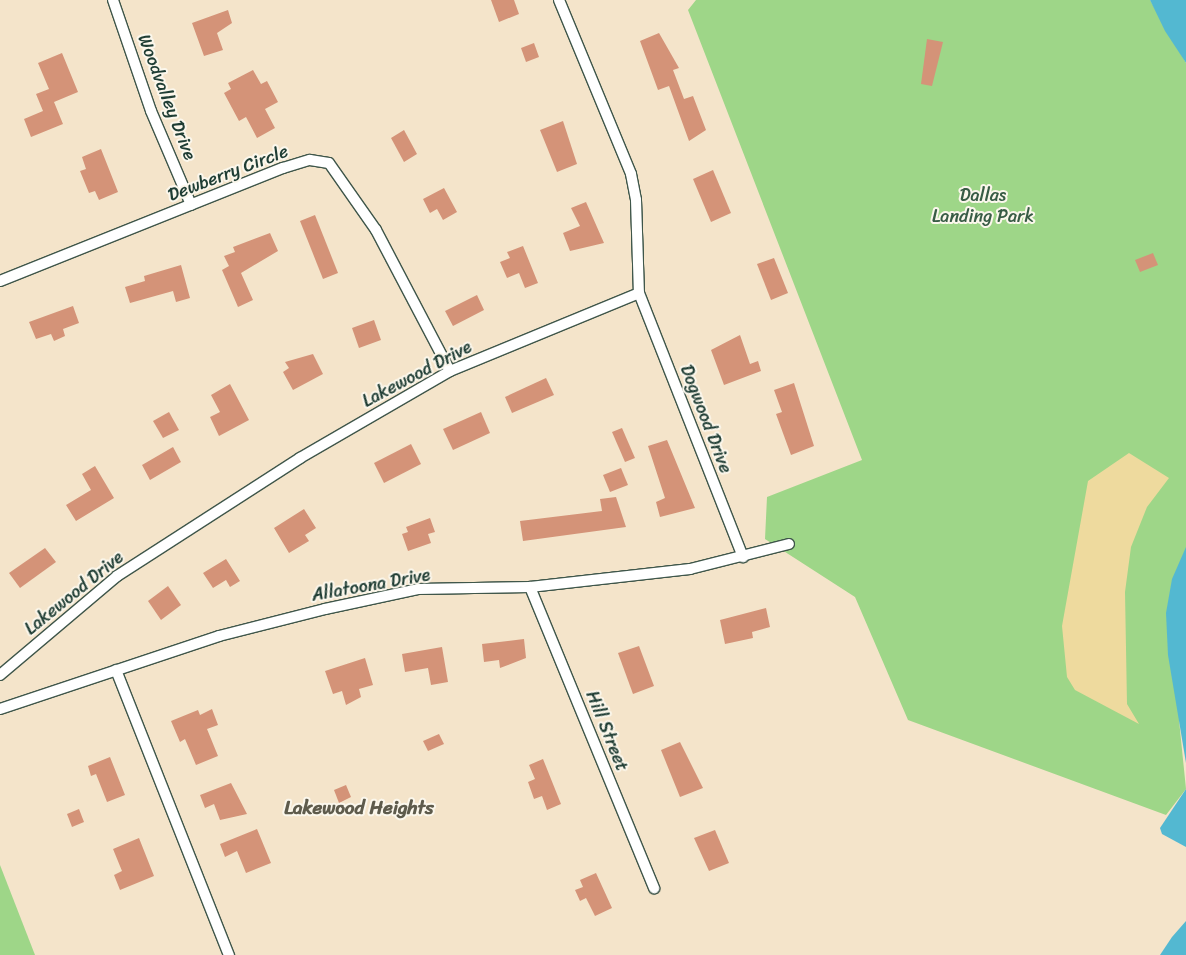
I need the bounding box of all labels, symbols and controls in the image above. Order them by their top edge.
street label: Woodvalley Drive [133,31,201,163]
street label: Dewberry Circle [165,140,291,206]
park label: Dallas Landing Park [932,185,1034,228]
street label: Lakewood Drive [358,336,476,412]
street label: Dogwood Drive [675,362,737,476]
street label: Lakewood Drive [20,546,128,640]
street label: Allatoona Drive [310,564,432,606]
street label: Hill Street [581,688,633,774]
district label: Lakewood Heights [284,797,434,819]

